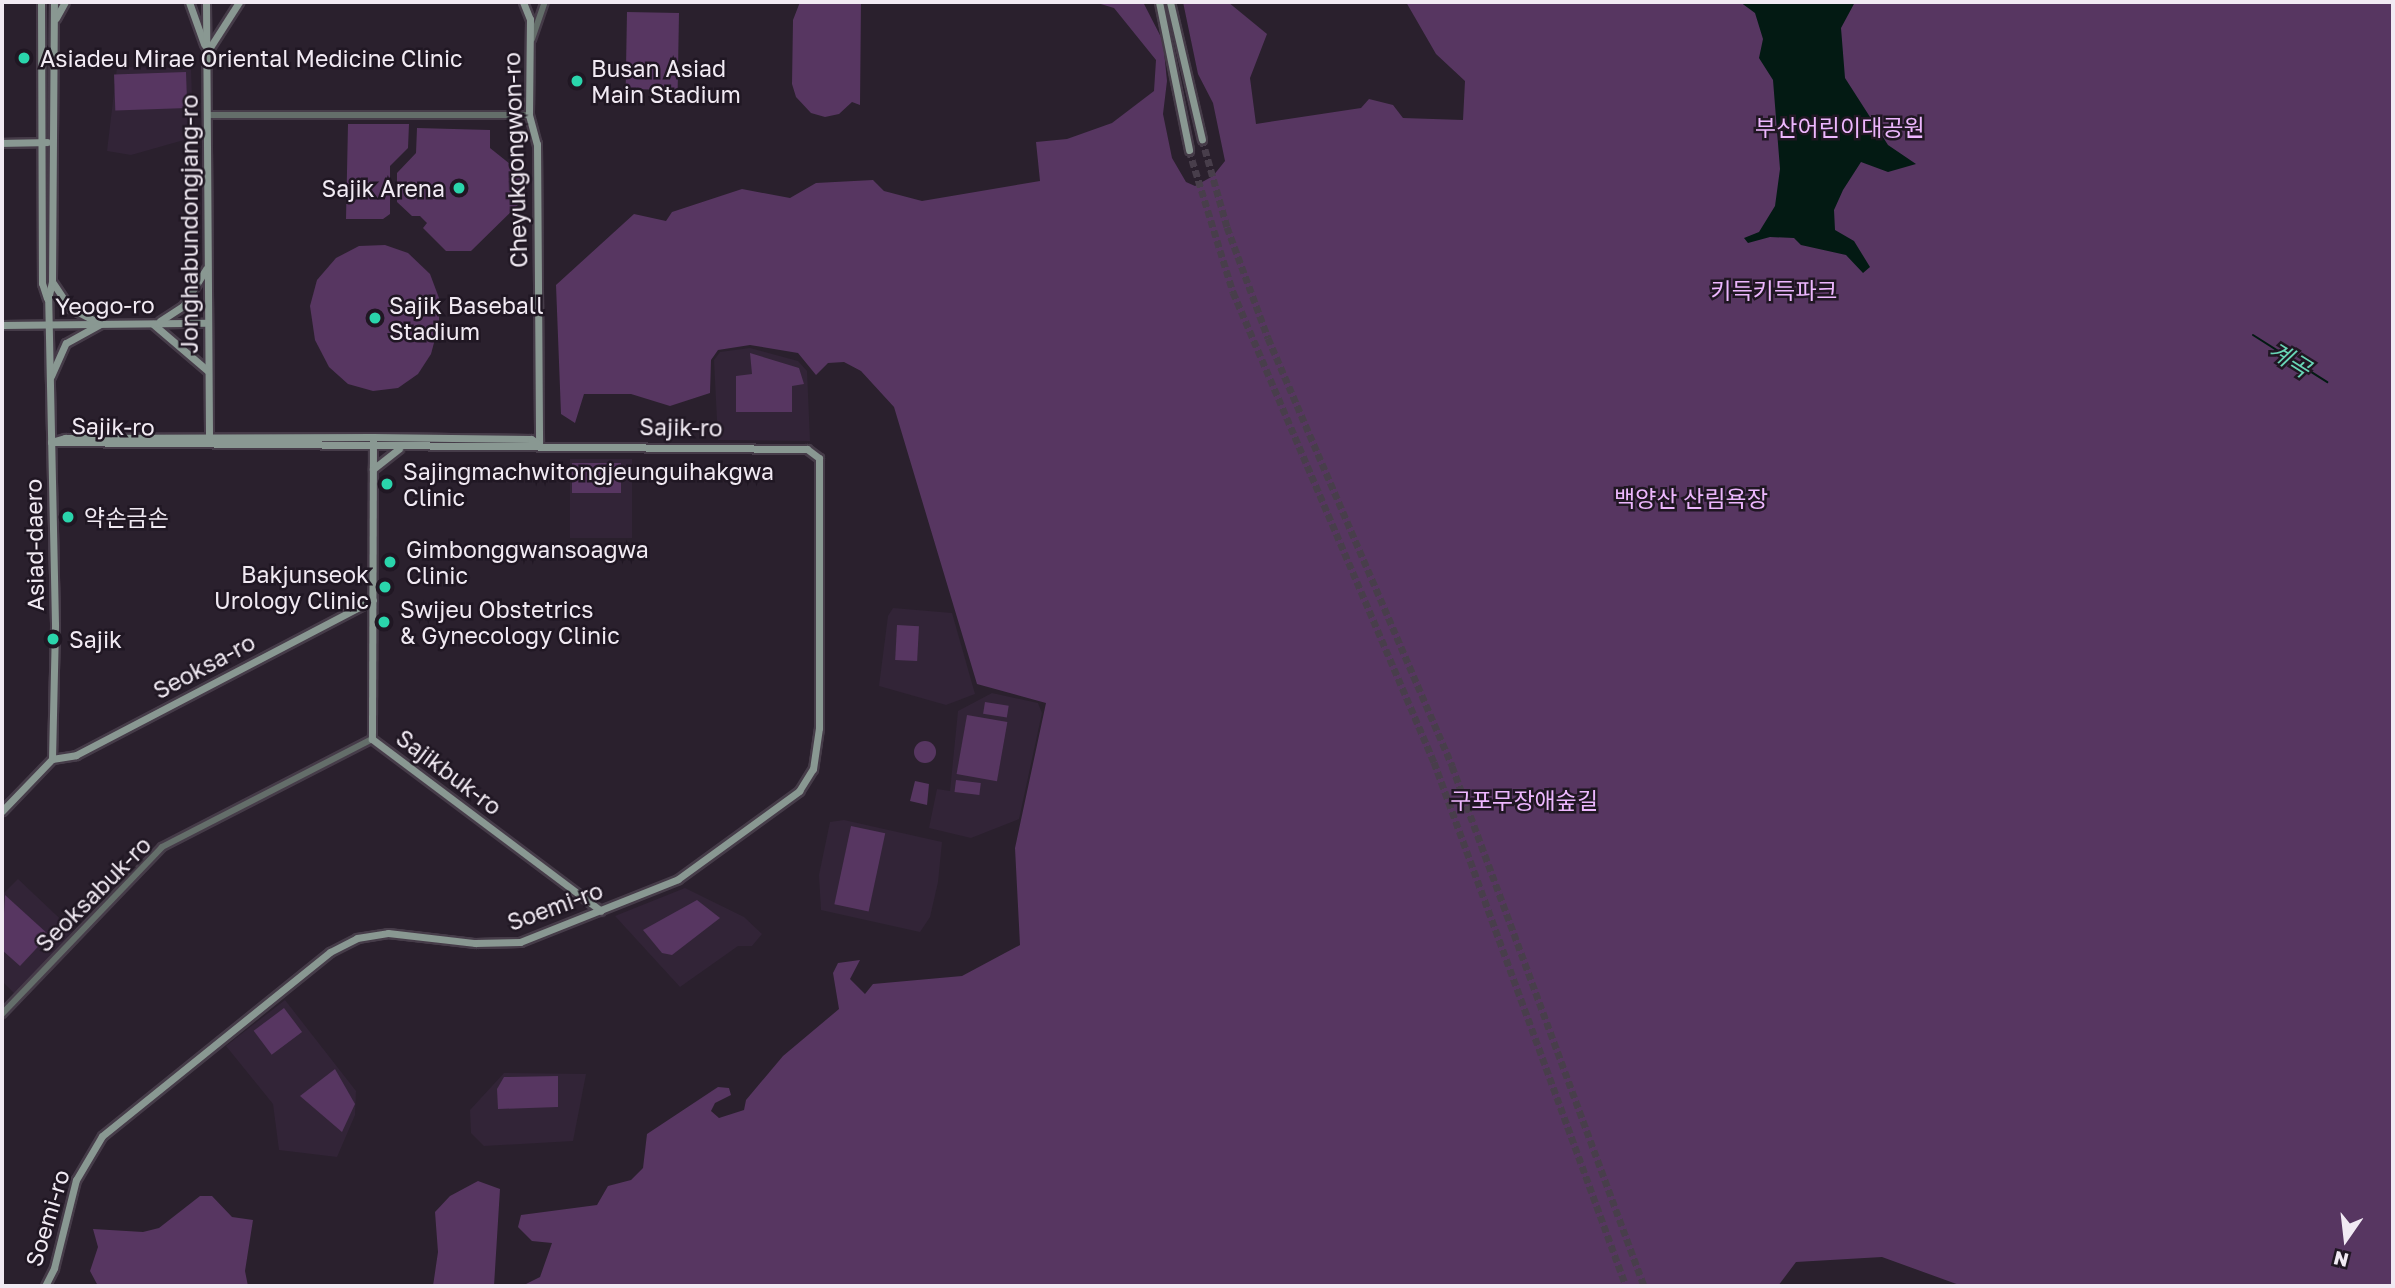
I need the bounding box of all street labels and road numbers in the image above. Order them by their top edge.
street label: Cheyukgongwon-ro [497,52,533,268]
street label: Jonghabundongjang-ro [175,94,203,354]
street label: Yeogo-ro [55,290,155,320]
street label: Sajik-ro [71,411,155,441]
street label: Sajik-ro [639,412,723,442]
street label: Asiad-daero [19,478,49,612]
street label: Seoksa-ro [148,628,260,704]
street label: Sajikbuk-ro [391,724,507,820]
street label: Seoksabuk-ro [30,831,156,957]
street label: Soemi-ro [503,876,607,936]
street label: Soemi-ro [19,1166,75,1270]

